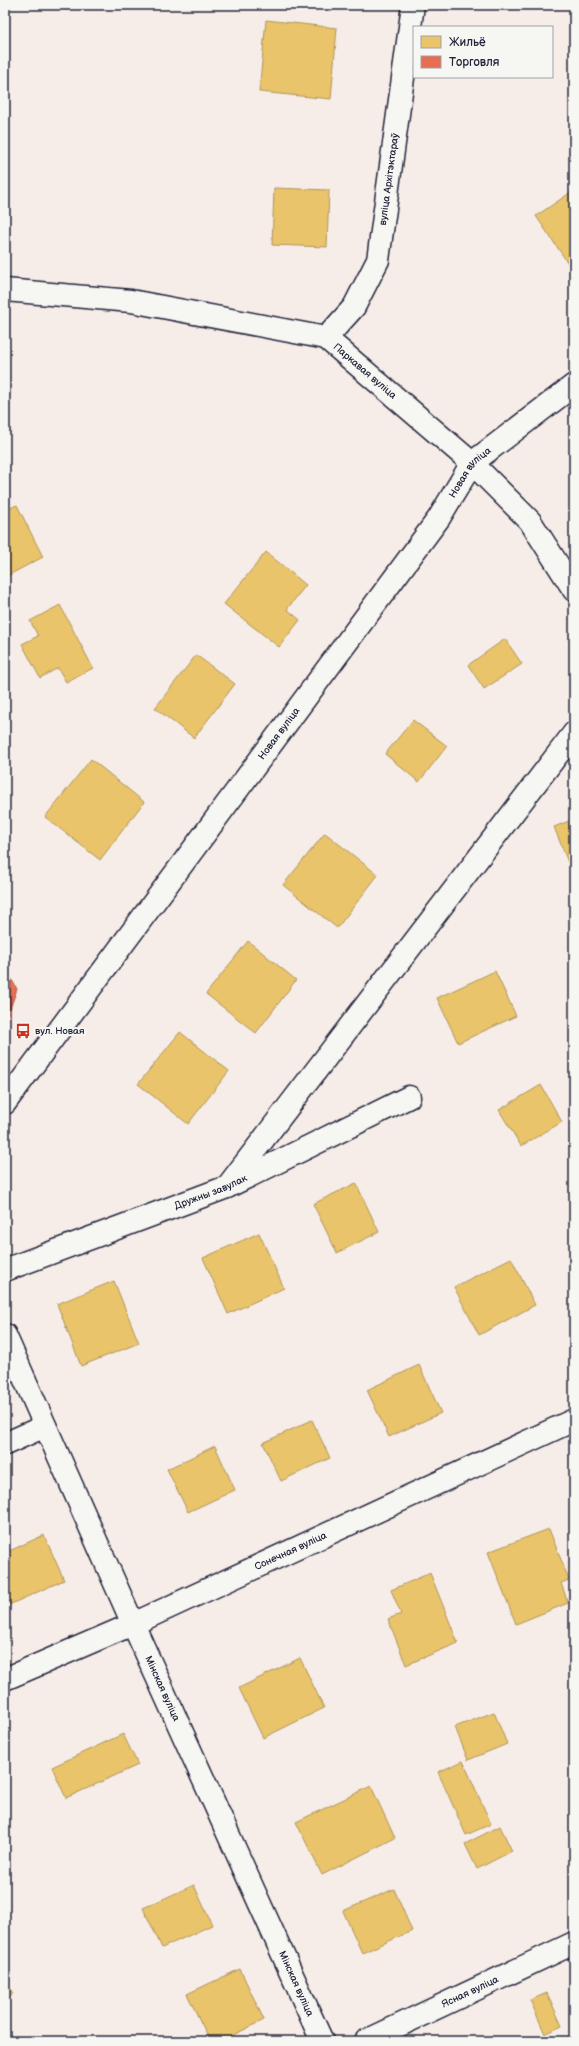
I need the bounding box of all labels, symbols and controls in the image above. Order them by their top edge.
legend [413,26,553,78]
text: Жильё [449,35,486,50]
text: Торговля [449,55,500,70]
street label: вуліца Архітэктараў [377,132,401,226]
street label: Паркавая вуліца [331,341,399,402]
street label: Новая вуліца [447,445,494,500]
street label: Новая вуліца [256,705,302,762]
bus stop icon: вул. Новая [14,1022,32,1040]
place label: вул. Новая [35,1025,85,1037]
street label: Дружны завулак [173,1172,250,1212]
street label: Сонечная вуліца [253,1529,329,1573]
street label: Мінская вуліца [142,1654,182,1723]
street label: Мінская вуліца [276,1949,316,2018]
street label: Ясная вуліца [440,1973,501,2011]

